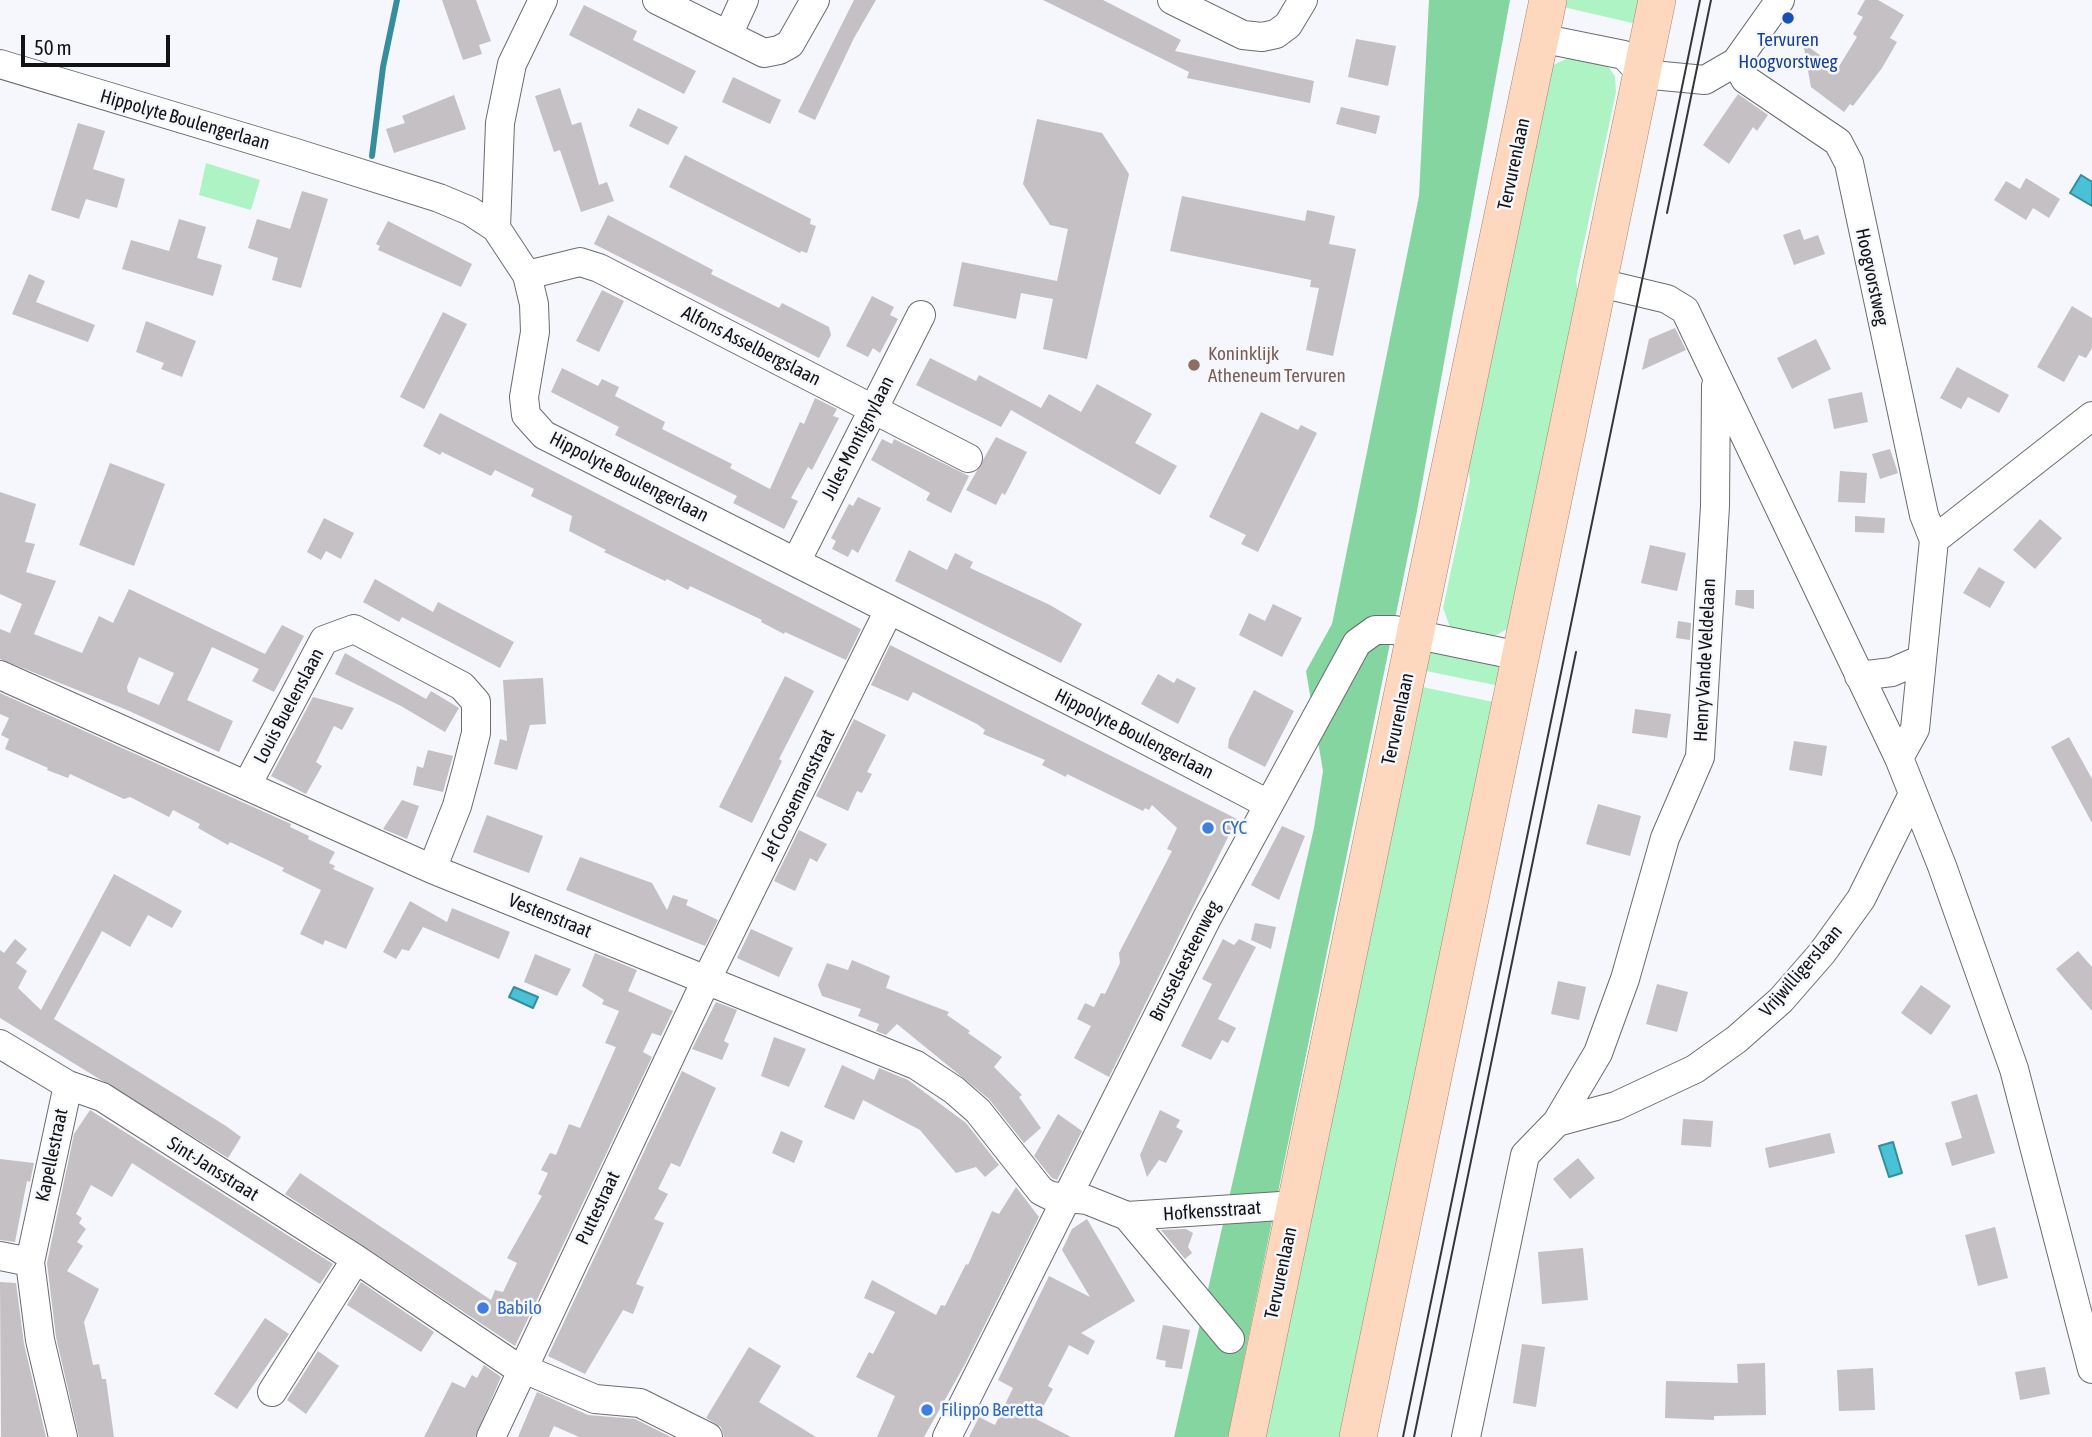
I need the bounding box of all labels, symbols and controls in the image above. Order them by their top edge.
marker: Tervuren Hoogvorstweg [1780,10,1796,26]
scale bar [24,21,173,65]
place label: Tervuren Hoogvorstweg [1738,29,1838,73]
text: 50 m [34,35,72,59]
street label: Hippolyte Boulengerlaan [98,85,272,155]
street label: Tervurenlaan [1493,116,1535,212]
street label: Hoogvorstweg [1851,226,1893,328]
street label: Alfons Asselbergslaan [678,301,824,391]
place label: Koninklijk Atheneum Tervuren [1208,343,1346,387]
marker: Koninklijk Atheneum Tervuren [1186,357,1202,373]
street label: Jules Montignylaan [817,372,899,504]
street label: Hippolyte Boulengerlaan [546,427,712,527]
street label: Henry Vande Veldelaan [1689,578,1721,742]
street label: Louis Buelenslaan [249,644,329,768]
street label: Tervurenlaan [1377,671,1419,767]
street label: Hippolyte Boulengerlaan [1051,684,1217,784]
street label: Jef Coosemansstraat [756,726,840,864]
place label: CYC [1222,817,1247,839]
marker: CYC [1200,820,1216,836]
street label: Vestenstraat [505,889,595,943]
street label: Brusselsesteenweg [1145,897,1225,1025]
street label: Vrijwilligerslaan [1755,920,1847,1022]
street label: Kapellestraat [31,1106,73,1204]
street label: Sint-Jansstraat [163,1132,263,1206]
street label: Puttestraat [571,1168,625,1248]
street label: Hofkensstraat [1162,1196,1262,1226]
street label: Tervurenlaan [1260,1225,1302,1321]
place label: Babilo [497,1297,542,1319]
marker: Babilo [475,1300,491,1316]
place label: Filippo Beretta [941,1399,1044,1421]
marker: Filippo Beretta [919,1402,935,1418]

